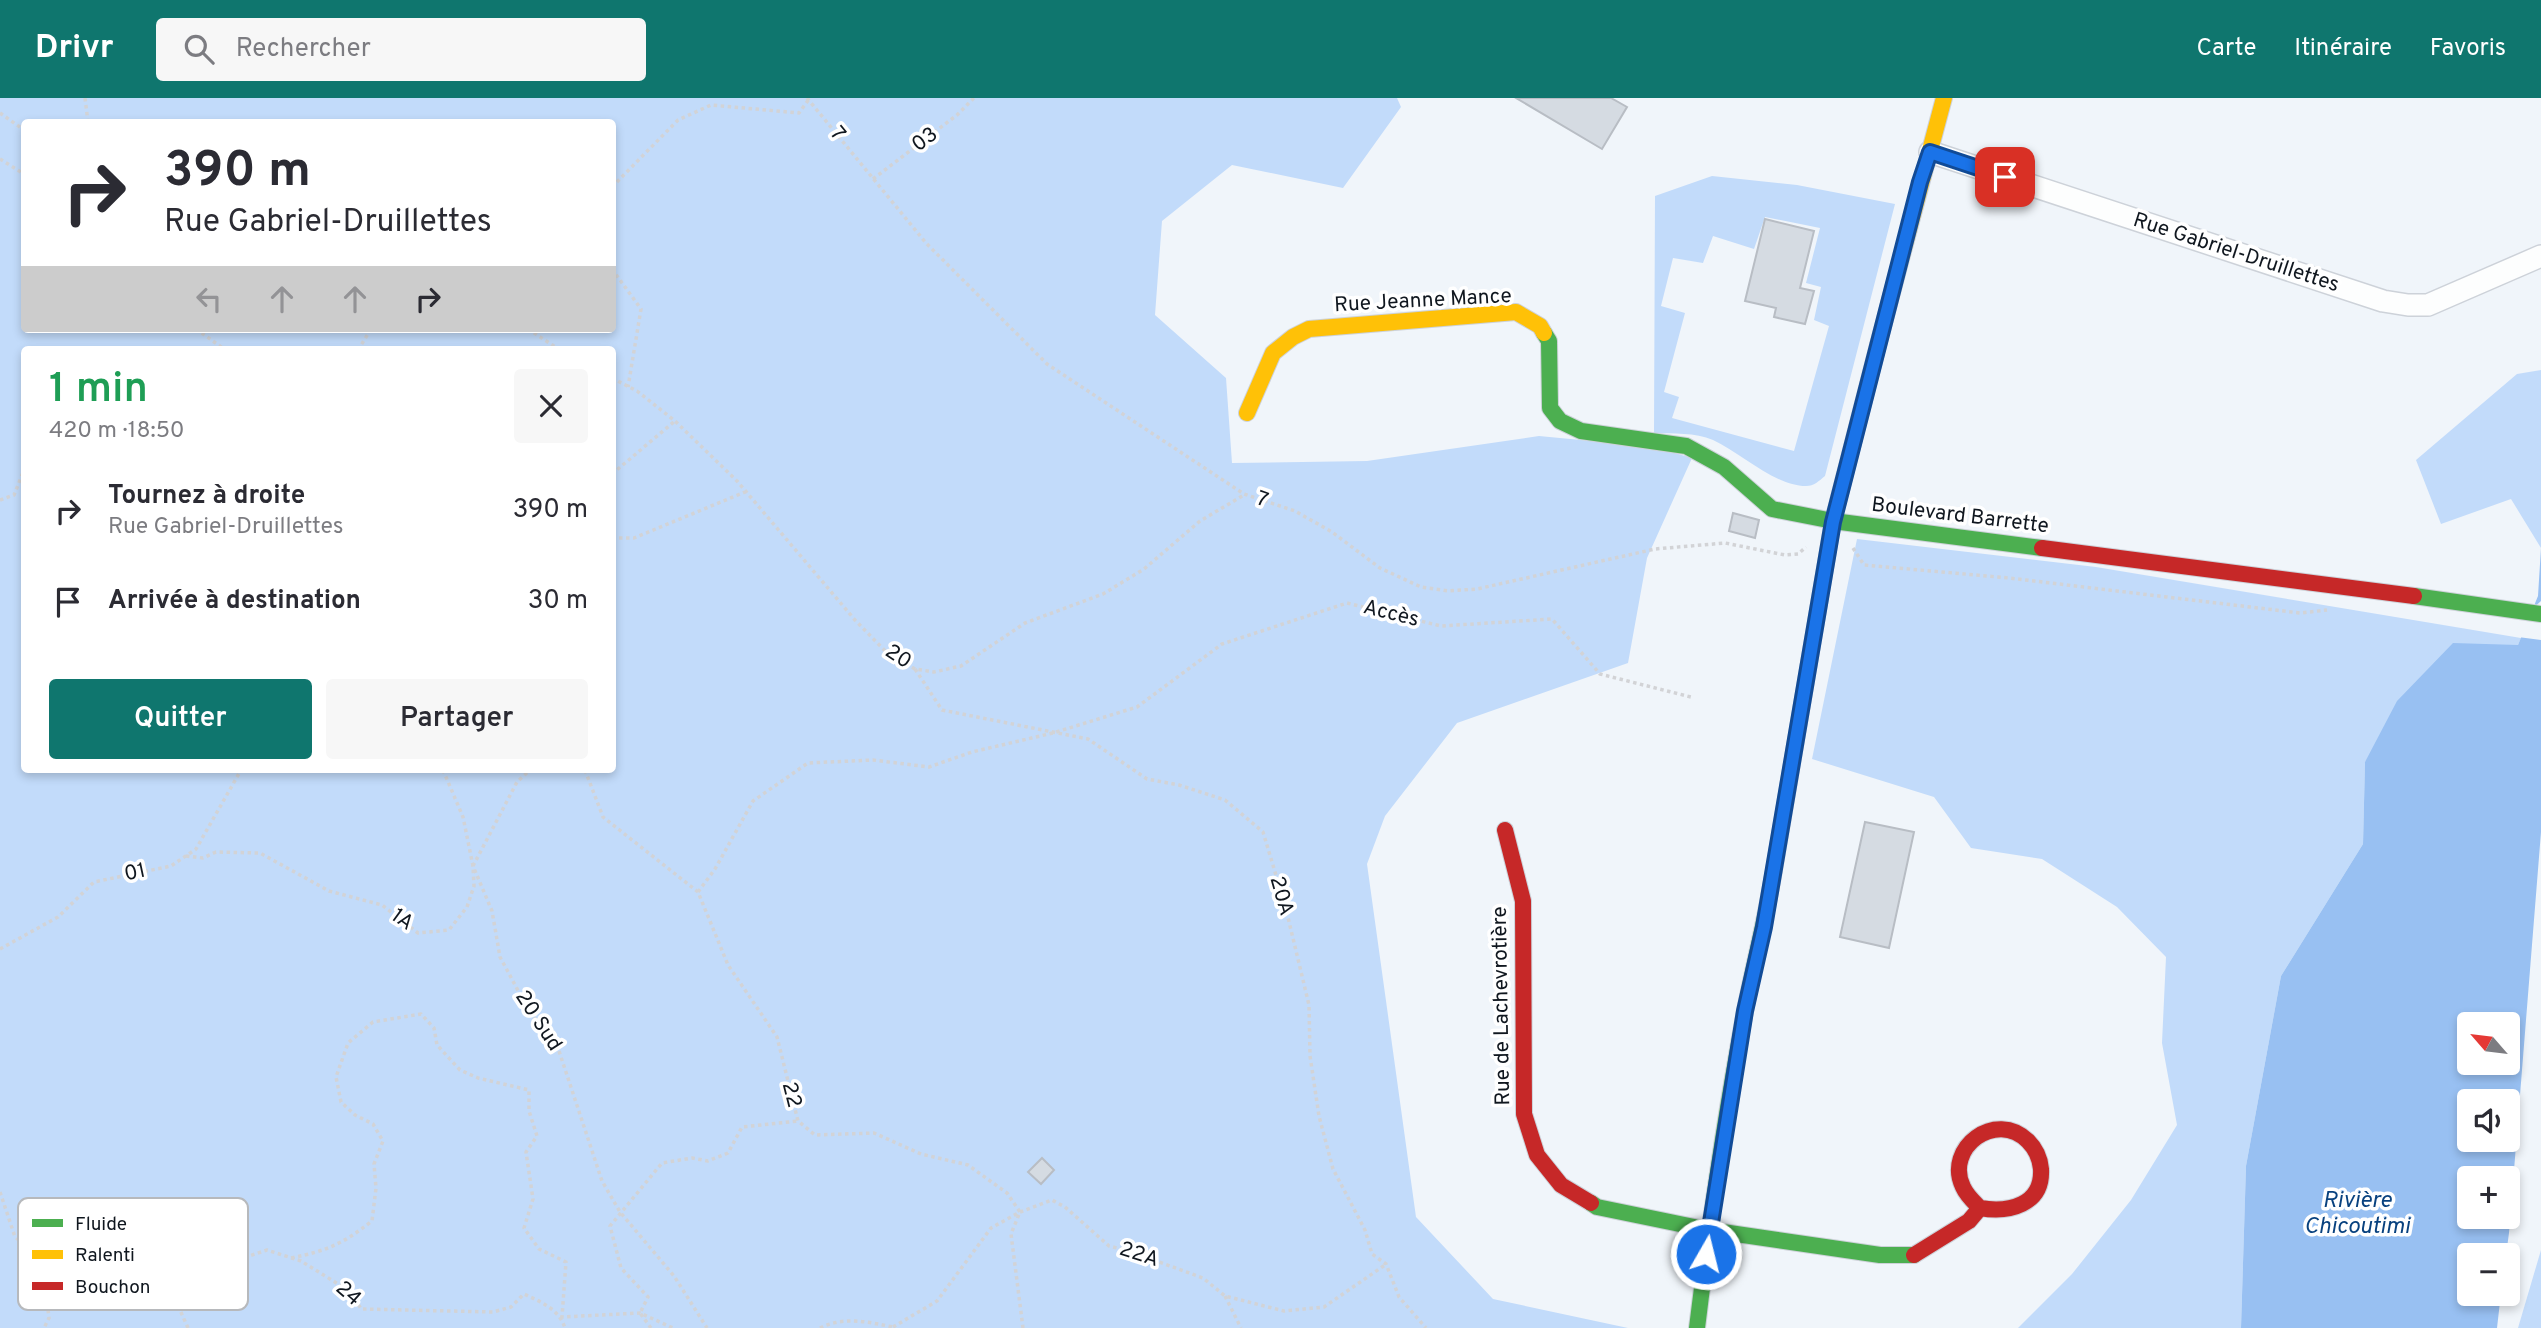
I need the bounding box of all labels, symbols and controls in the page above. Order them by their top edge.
search box [156,18,646,81]
text: Drivr [35,28,114,70]
icon: search [180,30,218,68]
text: Rechercher [236,33,371,66]
text: Carte [2196,34,2256,64]
text: Itinéraire [2294,34,2392,64]
text: Favoris [2430,34,2506,64]
street label: 7 [823,121,851,147]
street label: 03 [906,121,944,159]
text: 390 m [164,142,311,204]
icon: right [49,147,140,238]
pin [1975,147,2035,207]
icon: arrive [1986,158,2024,196]
text: Rue Gabriel-Druillettes [164,203,492,243]
street label: Rue Gabriel-Druillettes [2130,207,2342,299]
icon: left [190,280,228,318]
icon: ahead [263,280,301,318]
icon: ahead [336,280,374,318]
icon: right [409,280,447,318]
street label: Rue Jeanne Mance [1334,283,1512,319]
text: 1 min [49,364,148,417]
button: close [514,369,588,443]
text: 420 m · 18:50 [49,417,185,446]
text: Tournez à droite [108,480,305,513]
street label: 7 [1252,485,1272,515]
icon: right [49,492,87,530]
street label: Boulevard Barrette [1870,492,2050,540]
text: 390 m [513,494,588,527]
text: Rue Gabriel-Druillettes [108,513,344,542]
icon: arrive [49,583,87,621]
text: Arrivée à destination [108,585,361,618]
text: 30 m [528,585,588,618]
street label: Accès [1360,594,1422,634]
street label: 20 [880,639,916,675]
button: Quitter [49,679,312,759]
button: Partager [326,679,588,759]
street label: 01 [122,858,148,888]
street label: 20A [1263,873,1299,919]
street label: 1A [385,903,419,937]
street label: Rue de Lachevrotière [1487,906,1517,1106]
street label: 20 Sud [508,985,568,1057]
north arrow [2457,1012,2520,1074]
map controls [2457,1012,2520,1306]
street label: 22 [775,1079,807,1111]
button: sound [2457,1089,2520,1152]
button: + [2457,1166,2520,1229]
water label: Rivière Chicoutimi [2304,1187,2411,1242]
legend [18,1198,248,1310]
text: Fluide [75,1213,127,1237]
position arrow [1669,1217,1743,1291]
street label: 22A [1116,1236,1162,1274]
button: − [2457,1243,2520,1306]
text: Ralenti [75,1244,135,1268]
street label: 24 [329,1275,367,1313]
text: Bouchon [75,1276,151,1300]

